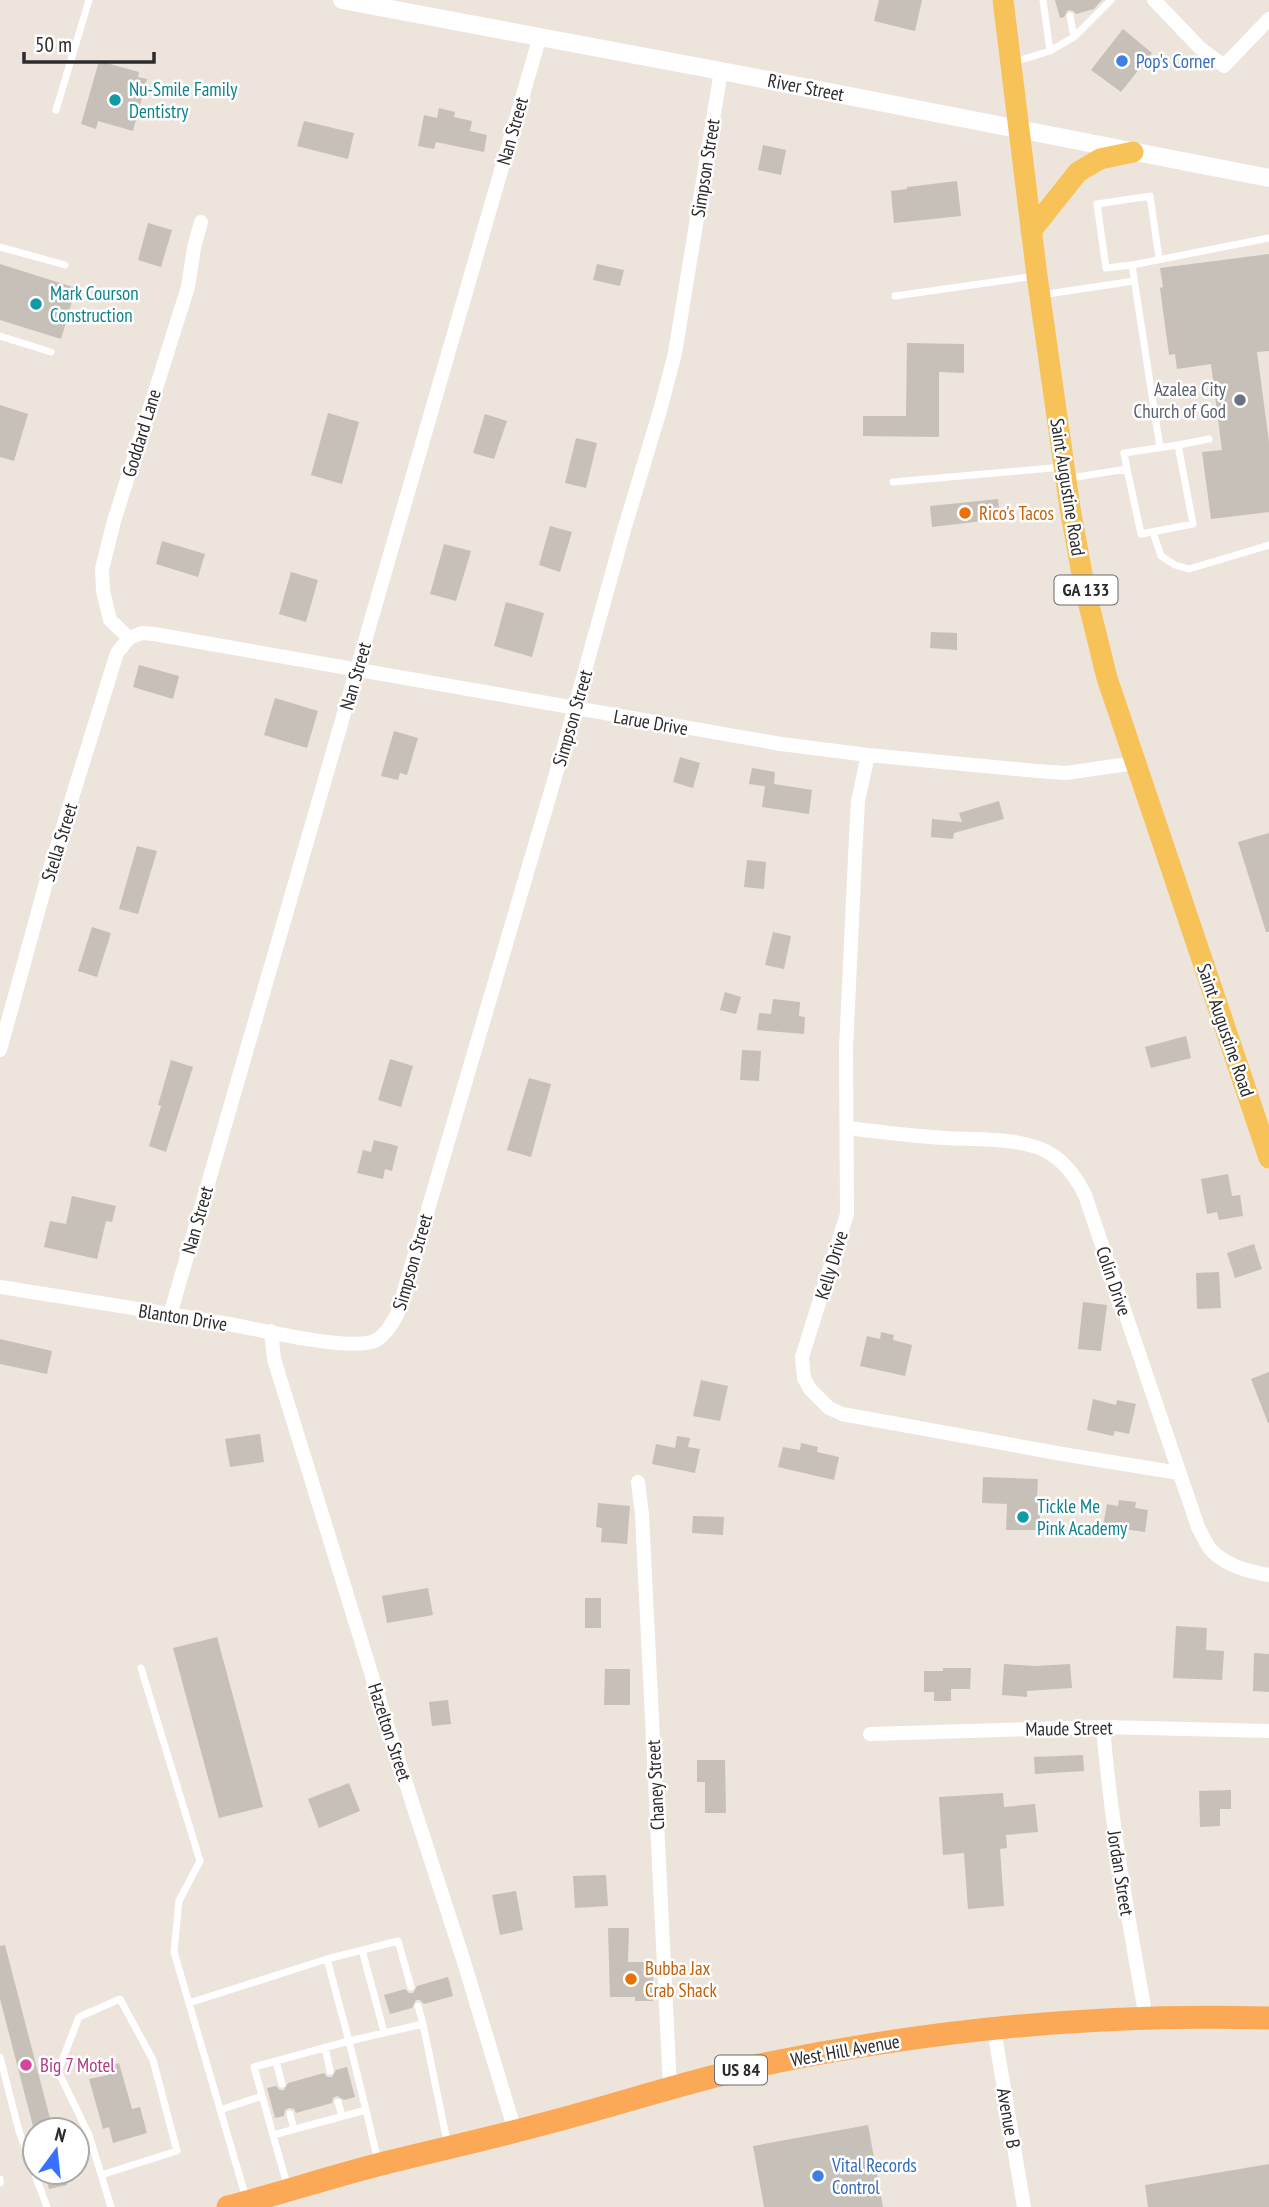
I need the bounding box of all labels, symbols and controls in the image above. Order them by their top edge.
scale bar [24,21,154,65]
text: 50 m [35,31,72,58]
place label: Pop's Corner [1136,49,1216,73]
marker: Pop's Corner [1114,53,1130,69]
street label: River Street [766,68,847,106]
place label: Nu-Smile Family Dentistry [129,77,238,123]
marker: Nu-Smile Family Dentistry [107,92,123,108]
street label: Nan Street [491,94,533,168]
street label: Simpson Street [685,116,725,219]
place label: Mark Courson Construction [50,281,139,327]
marker: Mark Courson Construction [28,296,44,312]
place label: Azalea City Church of God [1134,377,1227,423]
street label: Goddard Lane [116,386,166,480]
marker: Azalea City Church of God [1232,392,1248,408]
street label: Saint Augustine Road [1045,416,1091,558]
place label: Rico's Tacos [979,501,1054,525]
marker: Rico's Tacos [957,505,973,521]
road number: GA 133 [1054,576,1118,604]
street label: Nan Street [334,639,376,713]
street label: Simpson Street [547,666,597,769]
street label: Larue Drive [612,704,690,740]
street label: Stella Street [36,799,83,884]
street label: Saint Augustine Road [1192,960,1260,1100]
street label: Nan Street [176,1183,218,1257]
street label: Simpson Street [387,1210,437,1313]
street label: Kelly Drive [809,1228,853,1302]
street label: Colin Drive [1091,1243,1137,1319]
street label: Blanton Drive [137,1298,229,1336]
place label: Tickle Me Pink Academy [1037,1494,1128,1540]
marker: Tickle Me Pink Academy [1015,1509,1031,1525]
street label: Hazelton Street [363,1680,417,1785]
street label: Maude Street [1025,1715,1114,1741]
street label: Chaney Street [641,1738,669,1831]
street label: Jordan Street [1102,1828,1140,1918]
place label: Bubba Jax Crab Shack [645,1956,717,2002]
marker: Bubba Jax Crab Shack [623,1971,639,1987]
street label: West Hill Avenue [789,2029,902,2071]
place label: Big 7 Motel [40,2053,115,2077]
road number: US 84 [715,2056,767,2084]
marker: Big 7 Motel [18,2057,34,2073]
street label: Avenue B [992,2086,1026,2150]
north arrow [21,2116,91,2186]
text: N [52,2122,68,2147]
place label: Vital Records Control [831,2153,917,2199]
marker: Vital Records Control [810,2168,826,2184]

